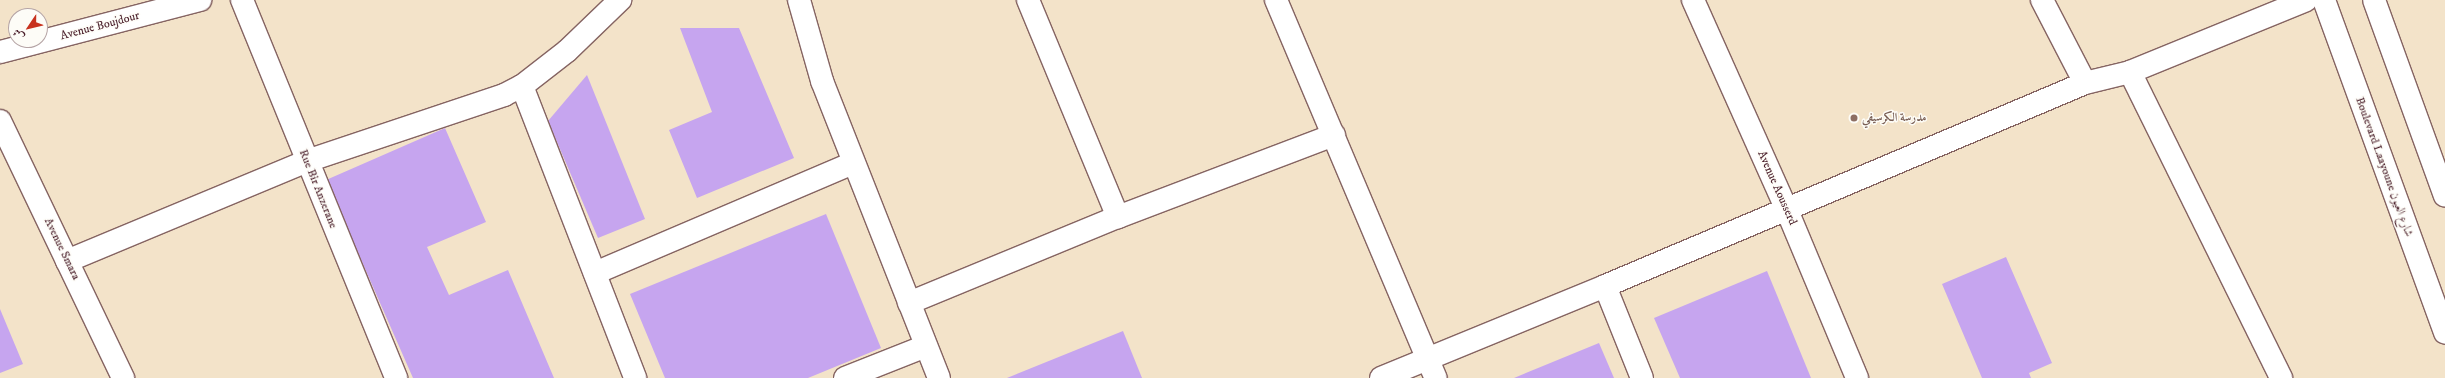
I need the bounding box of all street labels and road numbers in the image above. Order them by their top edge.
street label: Avenue Boujdour [59,9,141,43]
street label: Boulevard Laayoune شارع العيون [2352,95,2416,239]
street label: Rue Bir Anzerane [296,147,340,231]
street label: Avenue Aousserd [1754,149,1800,227]
street label: Avenue Smara [41,216,83,282]

